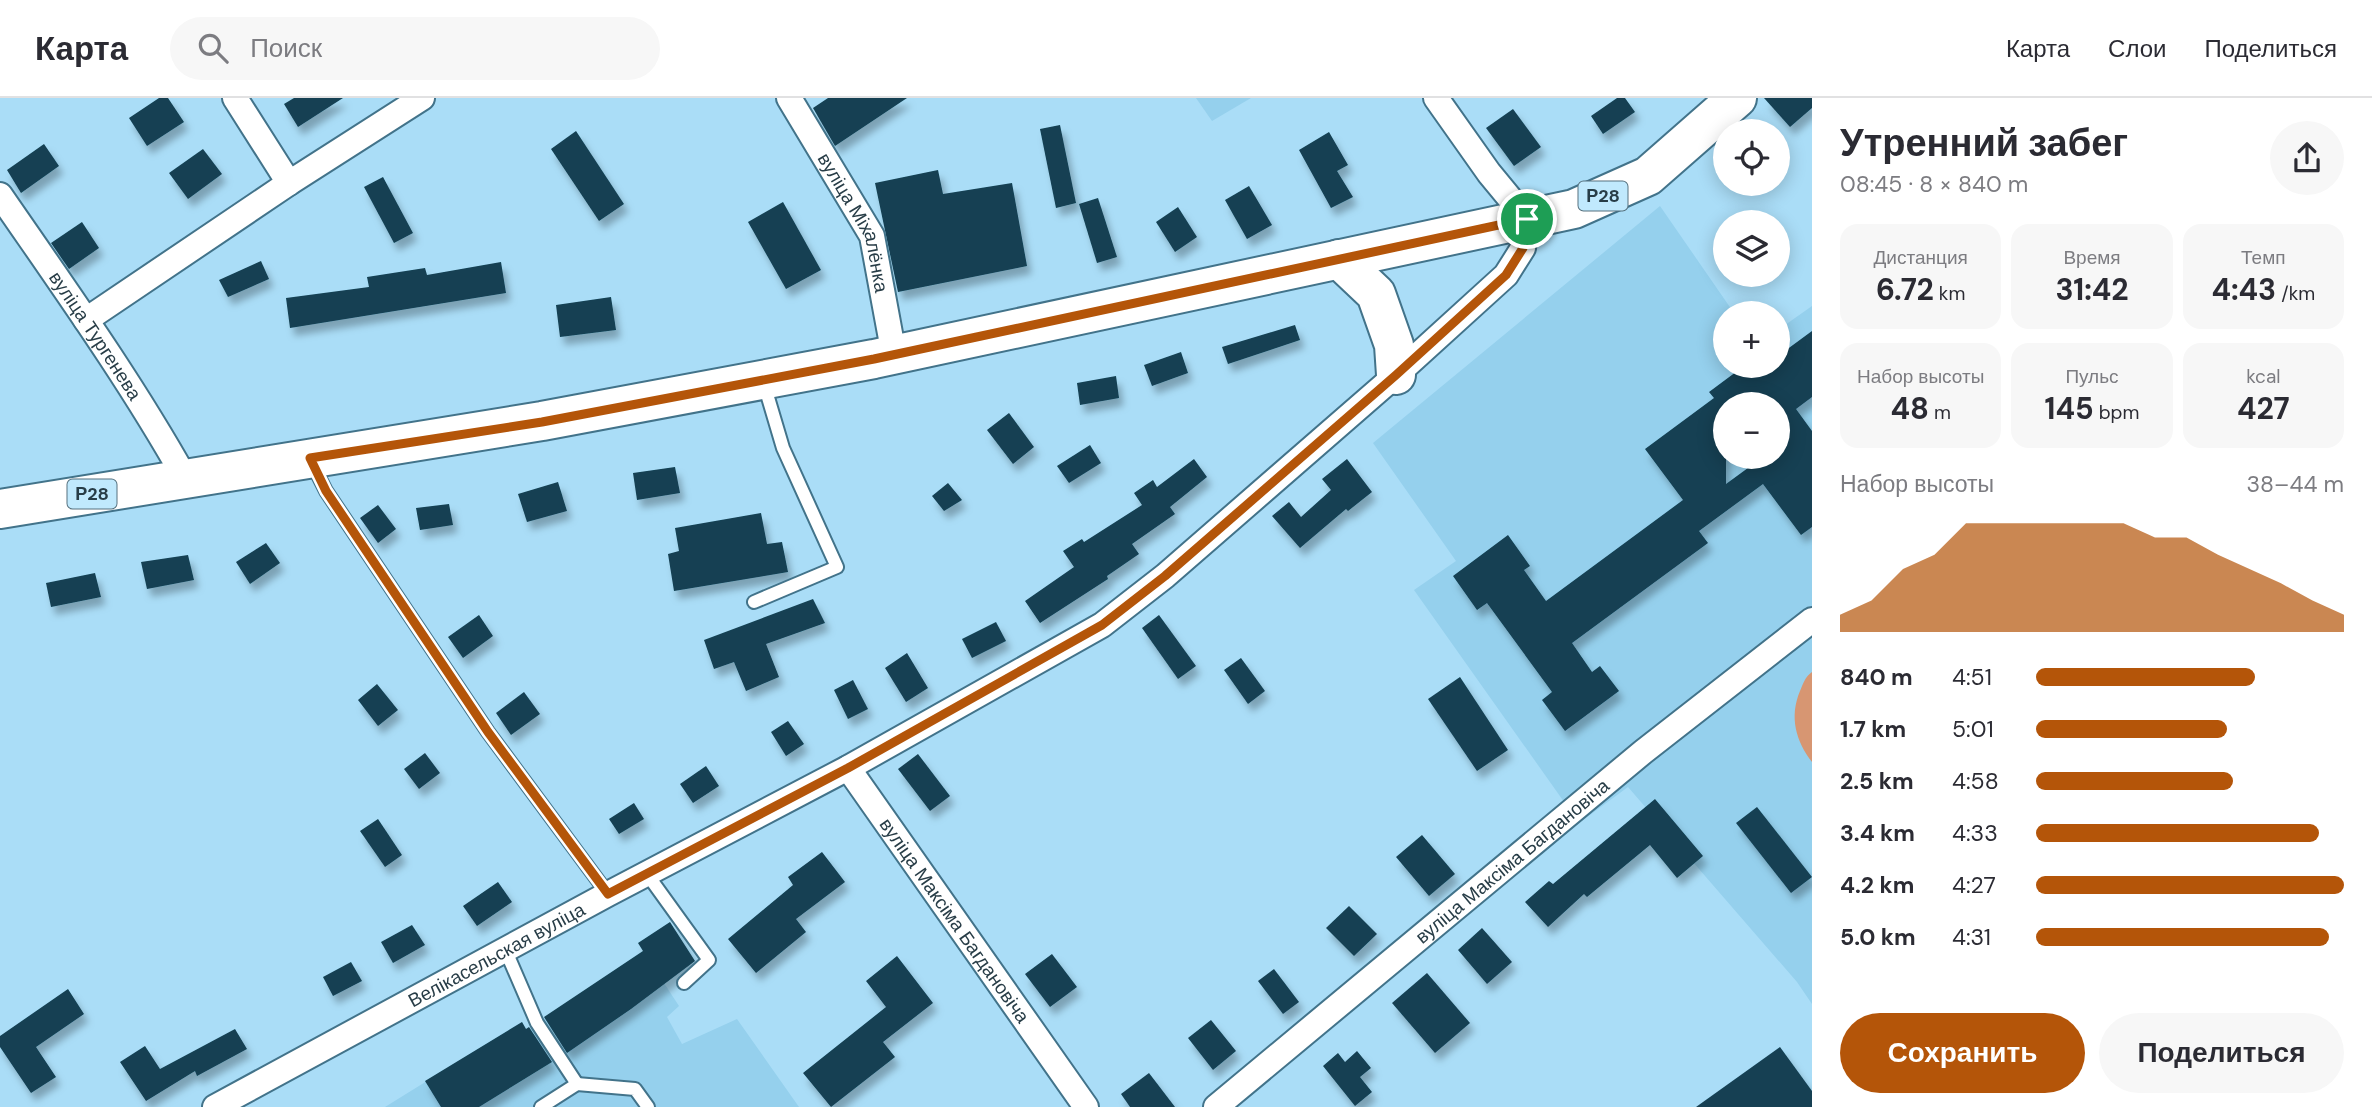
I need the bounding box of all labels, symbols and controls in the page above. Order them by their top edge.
search box [170,17,660,80]
text: Карта [35,27,128,70]
icon: search [194,29,232,67]
text: Поиск [250,31,322,65]
text: Карта [2006,33,2070,64]
text: Слои [2108,33,2166,64]
text: Поделиться [2204,33,2337,64]
text: Утренний забег [1840,118,2128,168]
map controls [1713,119,1790,469]
button: locate [1713,119,1790,196]
button: share [2270,121,2344,195]
street label: вуліца Міхалёнка [812,148,895,295]
text: 08:45 · 8 × 840 m [1840,169,2028,199]
road number: Р28 [1578,182,1628,211]
pin [1497,189,1557,249]
icon: arrive [1508,200,1546,238]
button: layers [1713,210,1790,287]
text: Дистанция [1874,245,1968,270]
text: Время [2063,245,2121,270]
text: Темп [2241,245,2286,270]
street label: вуліца Тургенева [44,266,148,405]
text: 6.72 [1876,270,1934,309]
text: 31:42 [2055,270,2129,309]
text: 4:43 [2211,270,2276,309]
text: km [1934,281,1965,306]
text: /km [2276,281,2315,306]
button: + [1713,301,1790,378]
text: Набор высоты [1857,364,1984,389]
text: Пульс [2065,364,2119,389]
text: kcal [2246,364,2280,389]
text: 48 [1890,389,1929,428]
text: 145 [2045,389,2094,428]
text: 427 [2237,389,2290,428]
button: − [1713,392,1790,469]
text: m [1929,400,1951,425]
text: bpm [2094,400,2139,425]
text: Набор высоты [1840,469,1994,499]
text: 38–44 m [2247,469,2344,499]
road number: Р28 [68,480,116,508]
text: 840 m [1840,662,1913,692]
text: 4:51 [1952,662,1992,692]
text: 1.7 km [1840,714,1906,744]
text: 5:01 [1952,714,1994,744]
text: 2.5 km [1840,766,1914,796]
text: 4:58 [1952,766,1999,796]
street label: вуліца Максіма Багдановіча [1410,773,1615,949]
street label: вуліца Максіма Багдановіча [874,813,1036,1028]
text: 3.4 km [1840,818,1915,848]
text: 4:33 [1952,818,1998,848]
text: 4.2 km [1840,870,1914,900]
text: 4:27 [1952,870,1996,900]
street label: Велікасельская вуліца [404,896,589,1013]
text: 5.0 km [1840,922,1916,952]
text: 4:31 [1952,922,1991,952]
button: Сохранить [1840,1013,2085,1093]
button: Поделиться [2099,1013,2344,1093]

